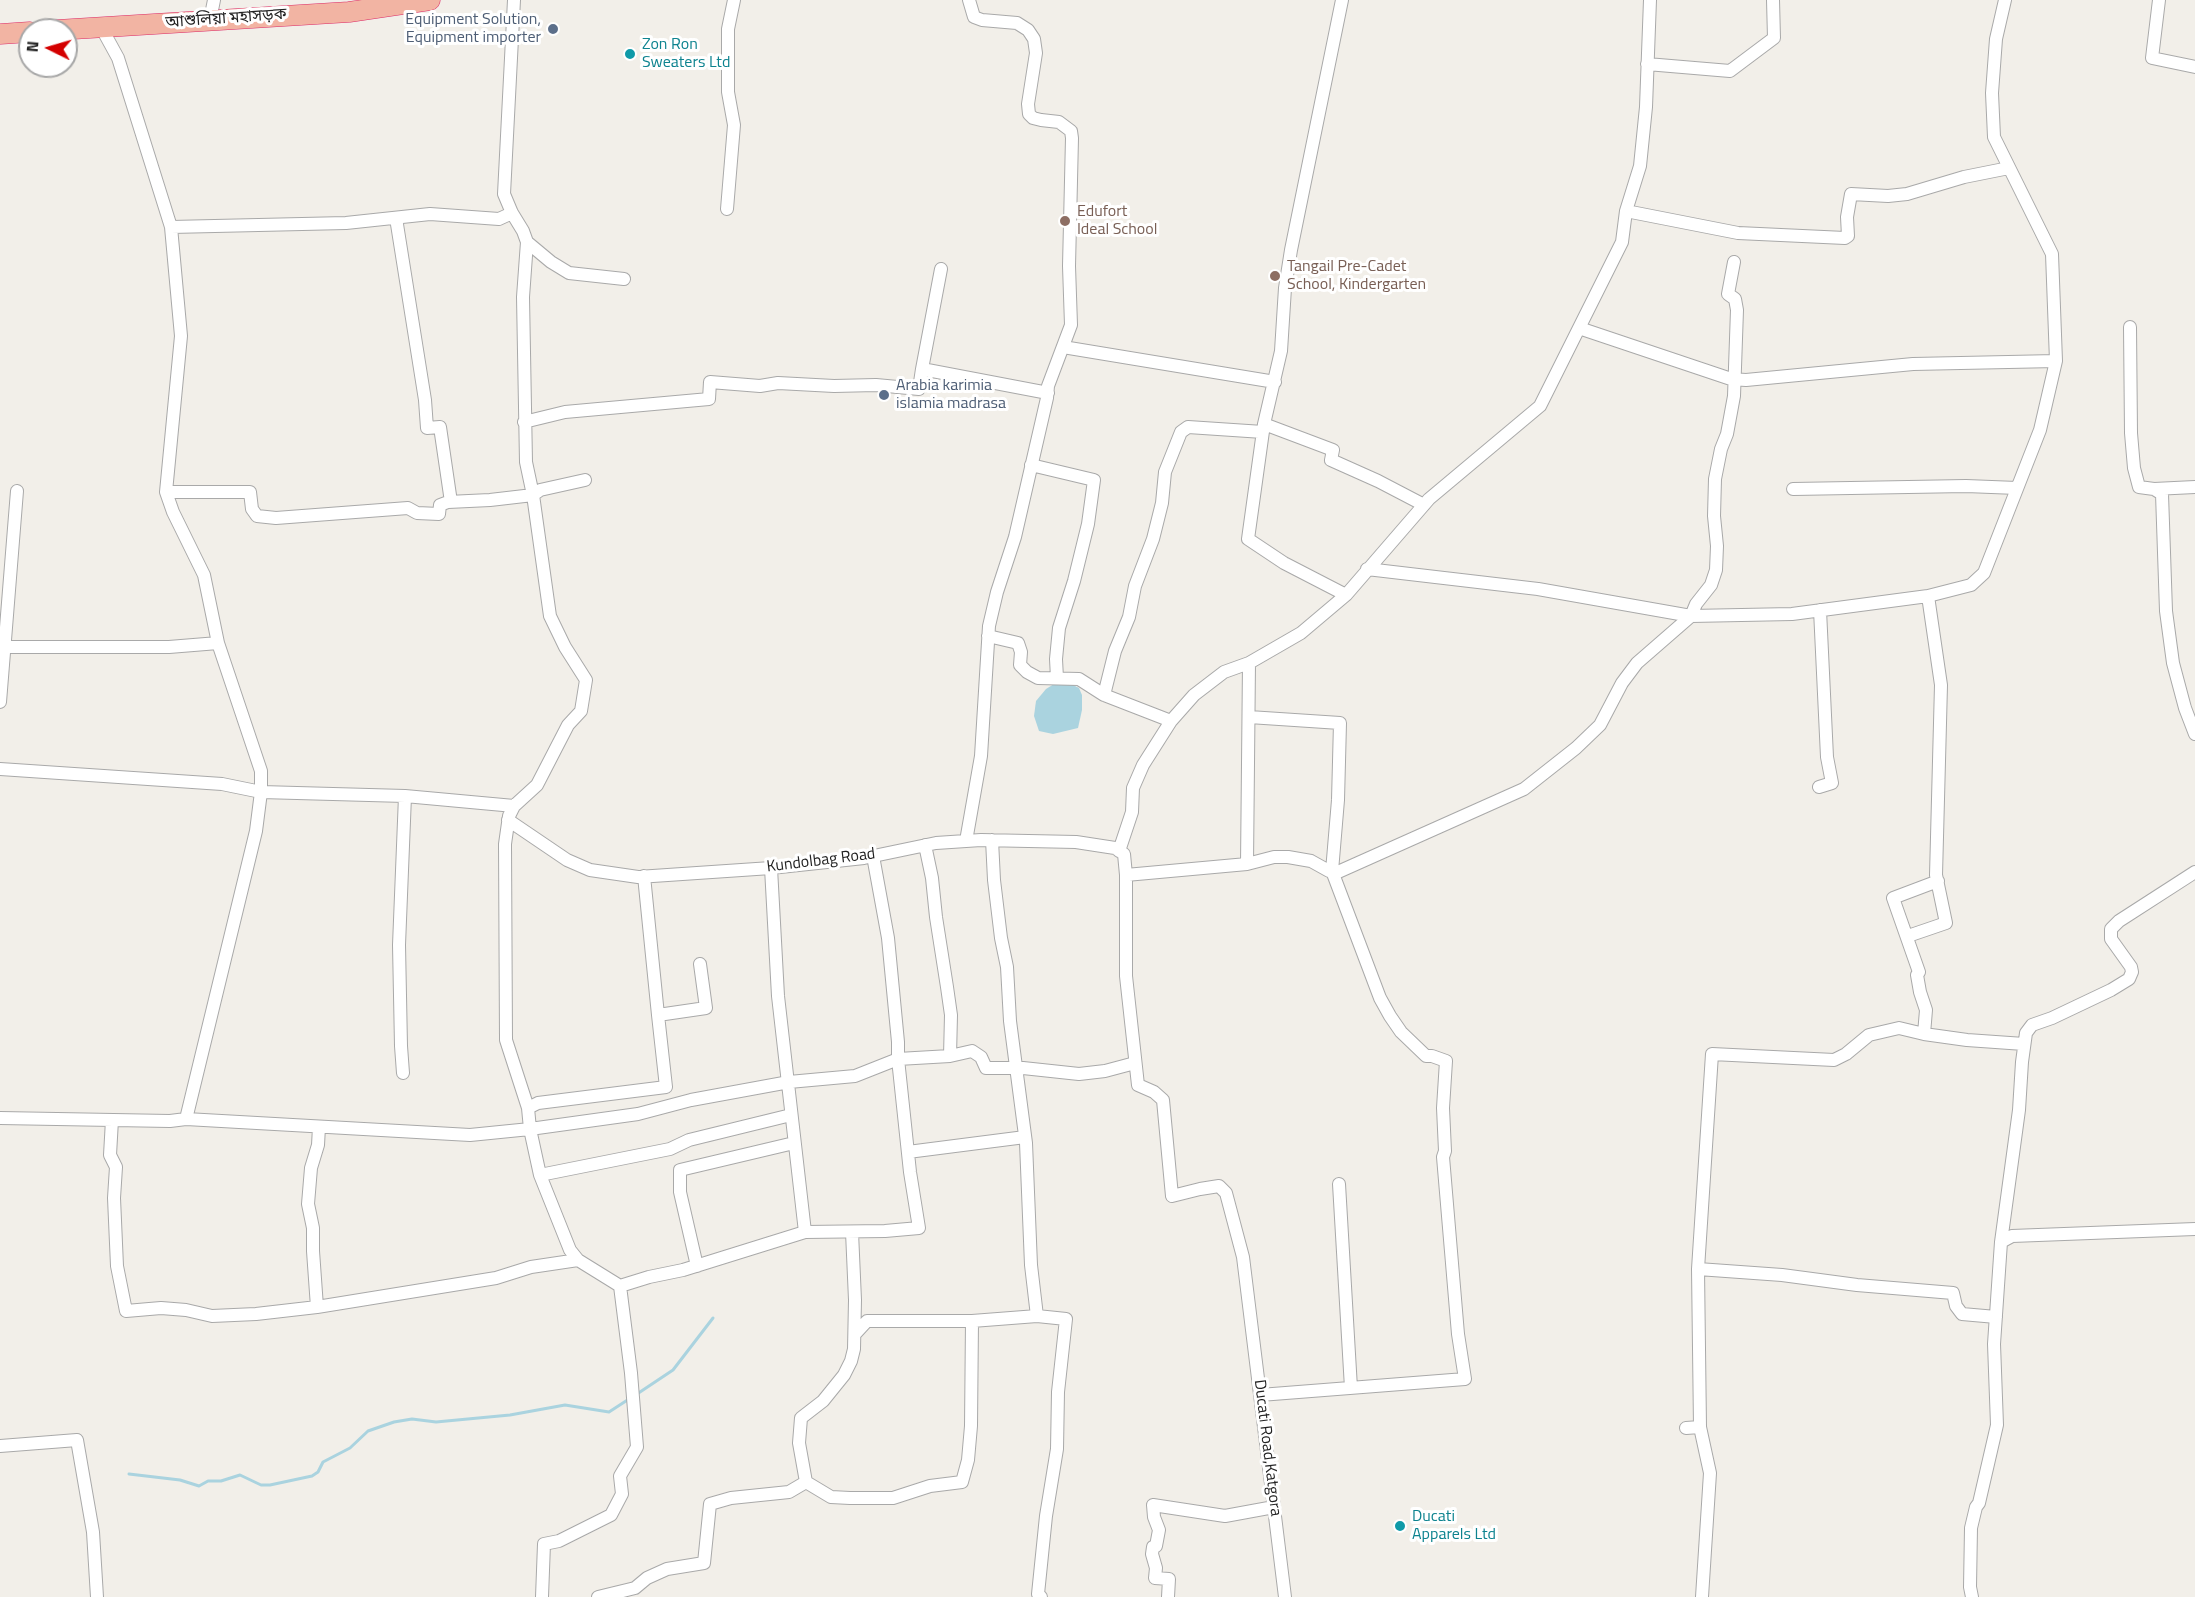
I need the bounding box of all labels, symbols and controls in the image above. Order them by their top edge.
street label: আশুলিয়া মহাসড়ক [165,5,287,33]
place label: Equipment Solution, Equipment importer [405,10,541,48]
north arrow [18,18,78,78]
marker: Equipment Solution, Equipment importer [546,22,560,36]
place label: Zon Ron Sweaters Ltd [642,35,730,73]
text: N [20,40,44,53]
marker: Zon Ron Sweaters Ltd [623,47,637,61]
place label: Edufort Ideal School [1077,202,1157,240]
marker: Edufort Ideal School [1058,214,1072,228]
place label: Tangail Pre-Cadet School, Kindergarten [1287,257,1426,295]
marker: Tangail Pre-Cadet School, Kindergarten [1268,269,1282,283]
place label: Arabia karimia islamia madrasa [896,376,1006,414]
marker: Arabia karimia islamia madrasa [877,388,891,402]
street label: Kundolbag Road [766,845,876,877]
street label: Ducati Road,Katgora [1249,1379,1285,1517]
place label: Ducati Apparels Ltd [1412,1507,1496,1545]
marker: Ducati Apparels Ltd [1393,1519,1407,1533]

